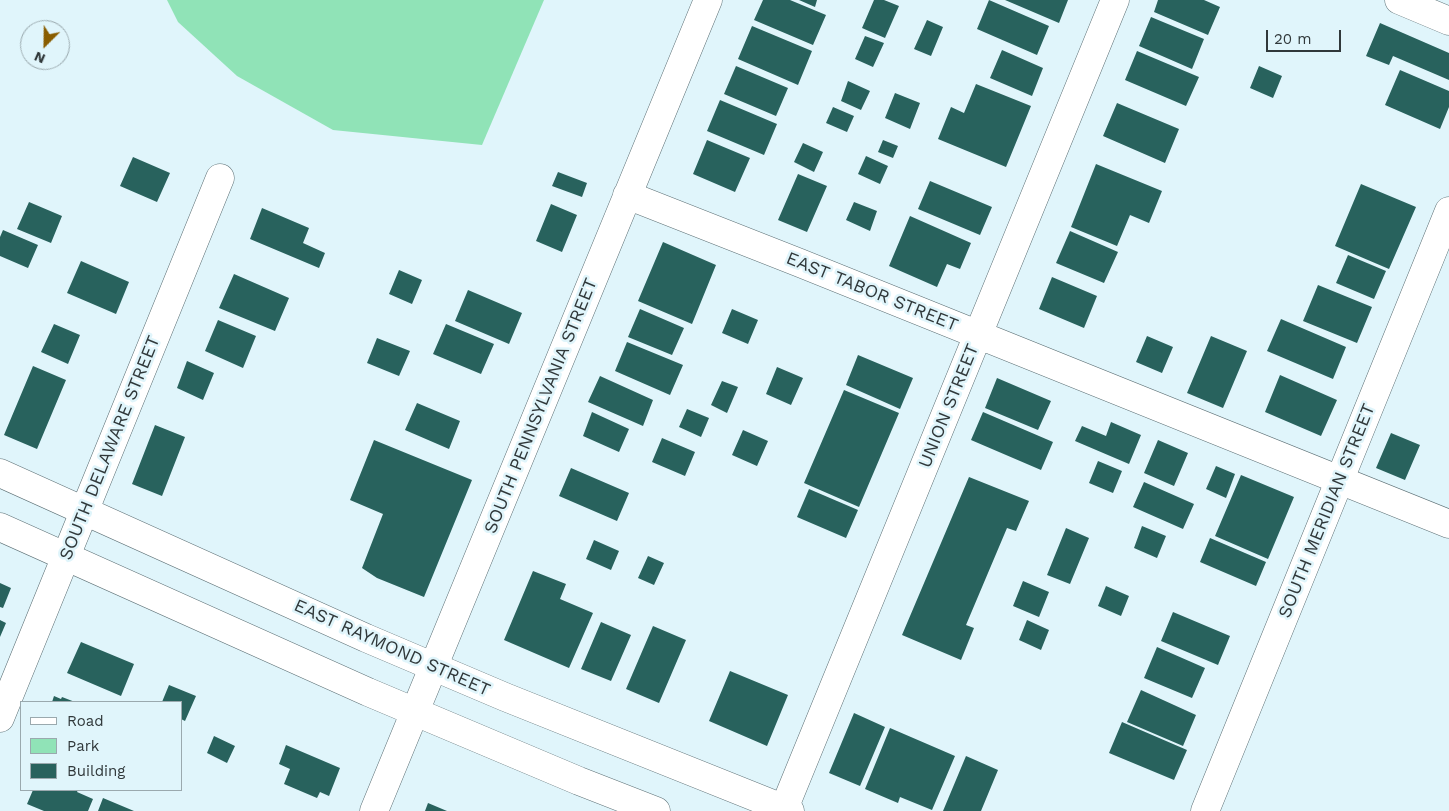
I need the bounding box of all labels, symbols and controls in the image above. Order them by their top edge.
north arrow [20,20,70,70]
scale bar [1269,20,1344,52]
text: 20 m [1274,30,1312,48]
text: N [32,48,47,67]
street label: EAST TABOR STREET [783,248,961,336]
street label: SOUTH PENNSYLVANIA STREET [480,275,602,537]
street label: SOUTH DELAWARE STREET [55,333,165,563]
street label: UNION STREET [914,341,984,471]
street label: SOUTH MERIDIAN STREET [1274,401,1380,621]
street label: EAST RAYMOND STREET [290,595,494,701]
legend [20,701,182,791]
text: Road [67,712,104,730]
text: Park [67,737,99,755]
text: Building [67,762,125,780]

